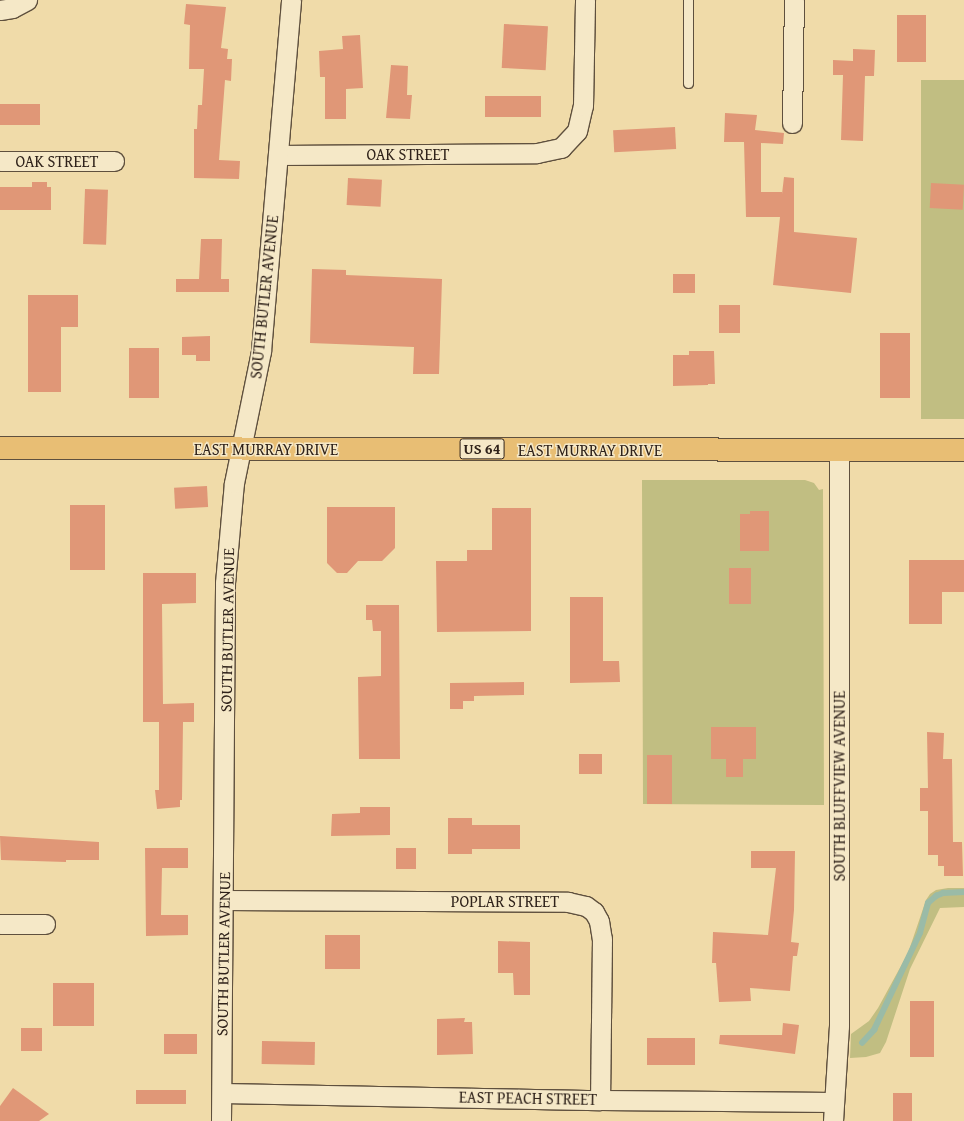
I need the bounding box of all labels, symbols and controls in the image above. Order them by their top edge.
street label: OAK STREET [366,144,450,164]
street label: OAK STREET [15,151,99,171]
street label: SOUTH BUTLER AVENUE [246,214,282,380]
road number: US 64 [459,436,505,462]
street label: EAST MURRAY DRIVE [194,439,338,459]
street label: EAST MURRAY DRIVE [518,440,662,460]
street label: SOUTH BUTLER AVENUE [216,548,238,712]
street label: SOUTH BLUFFVIEW AVENUE [829,691,849,881]
street label: SOUTH BUTLER AVENUE [212,872,234,1036]
street label: POPLAR STREET [451,891,559,911]
street label: EAST PEACH STREET [459,1087,597,1109]

